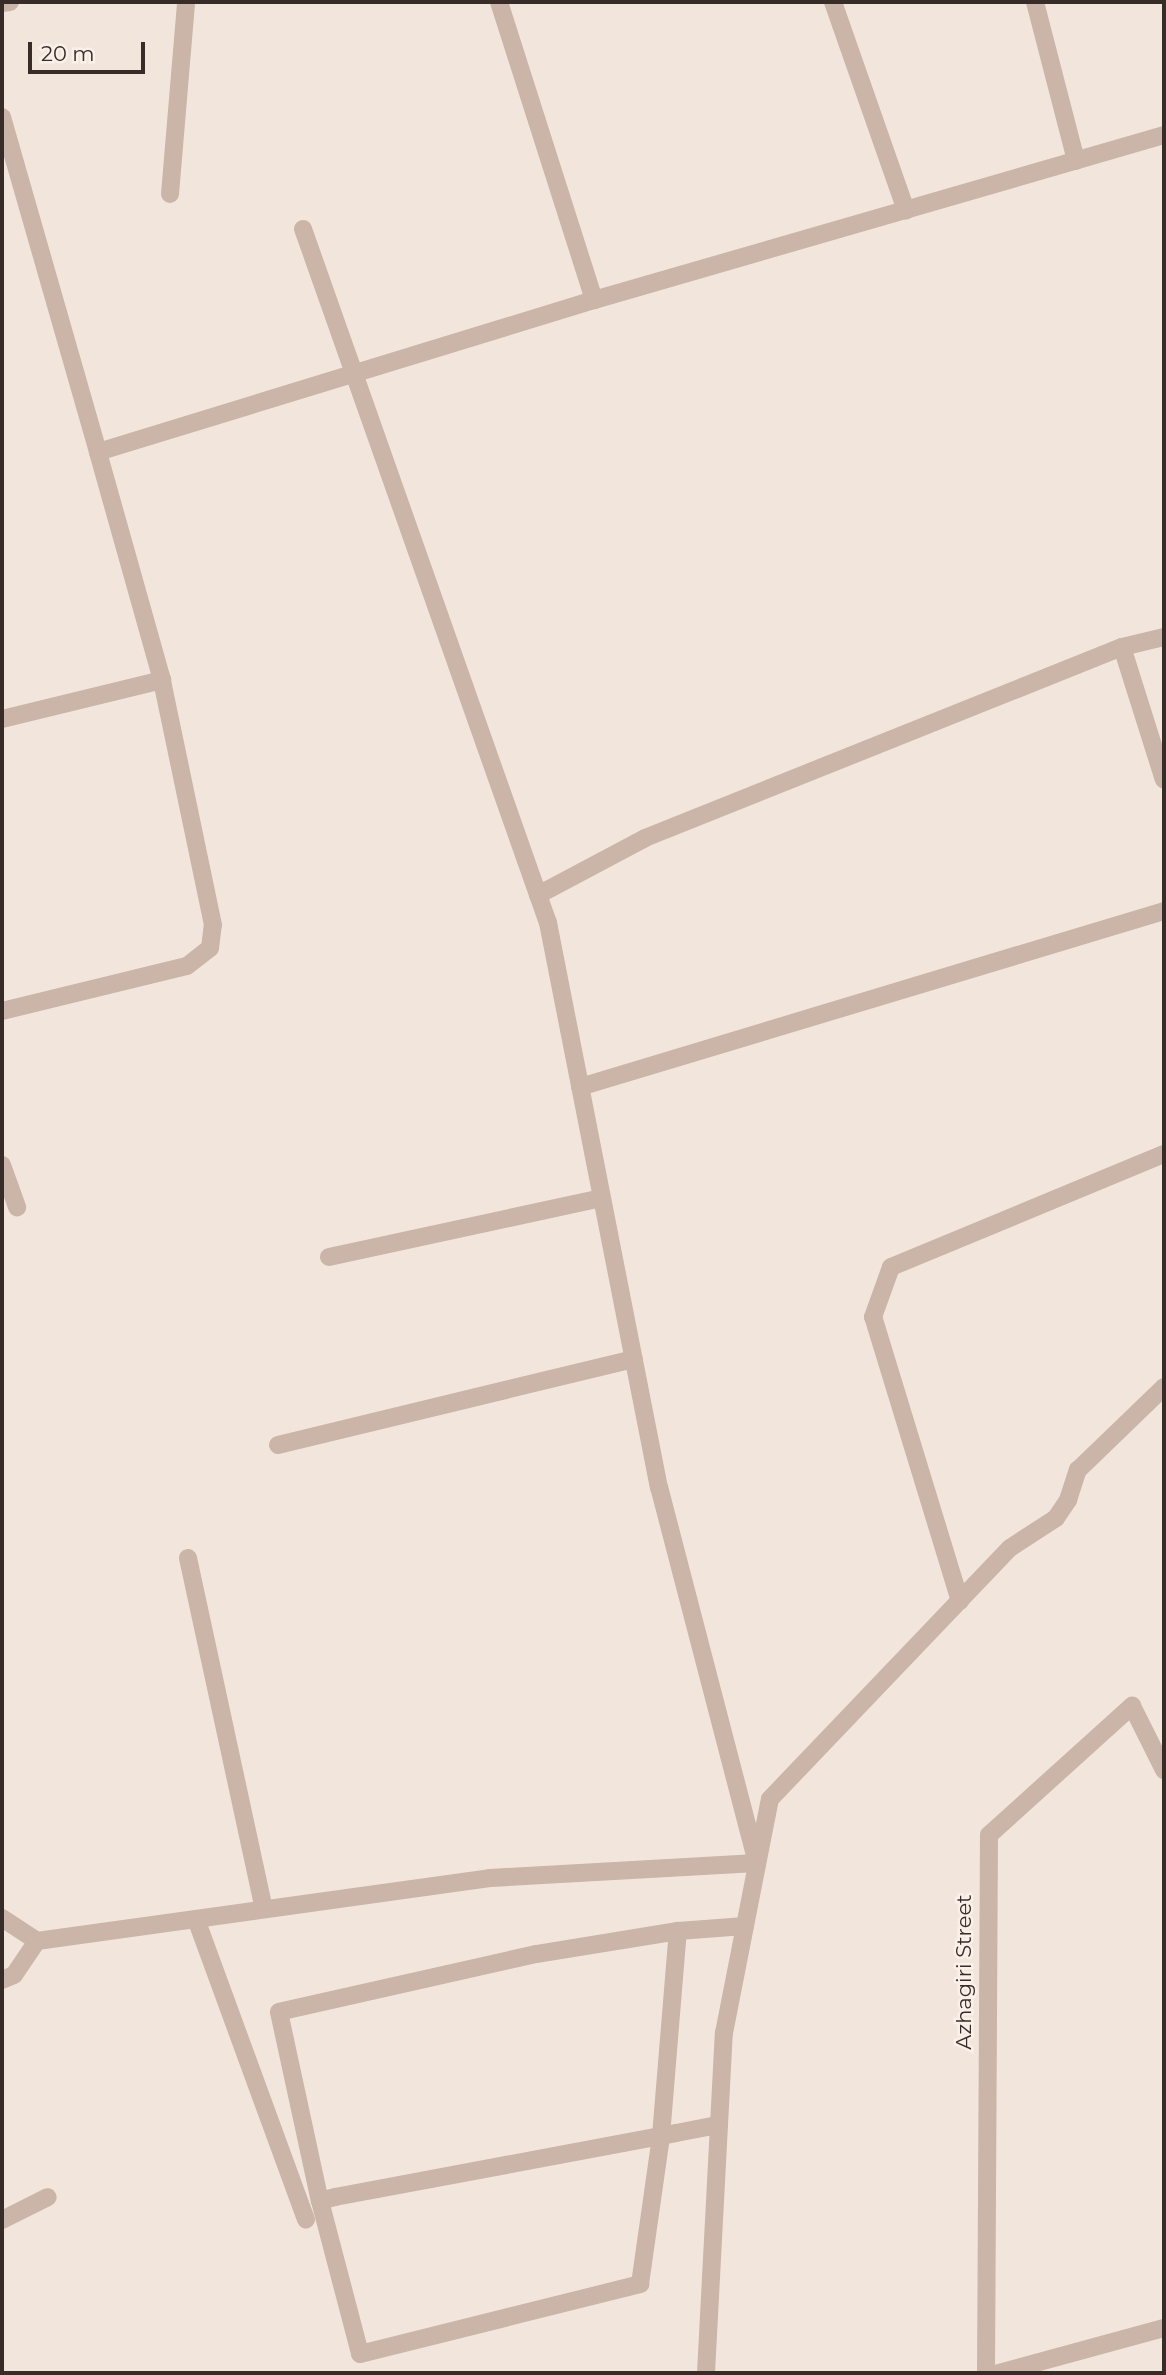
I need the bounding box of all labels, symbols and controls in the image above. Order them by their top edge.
scale bar [32,28,149,72]
text: 20 m [41,41,95,66]
street label: Azhagiri Street [951,1894,977,2050]

